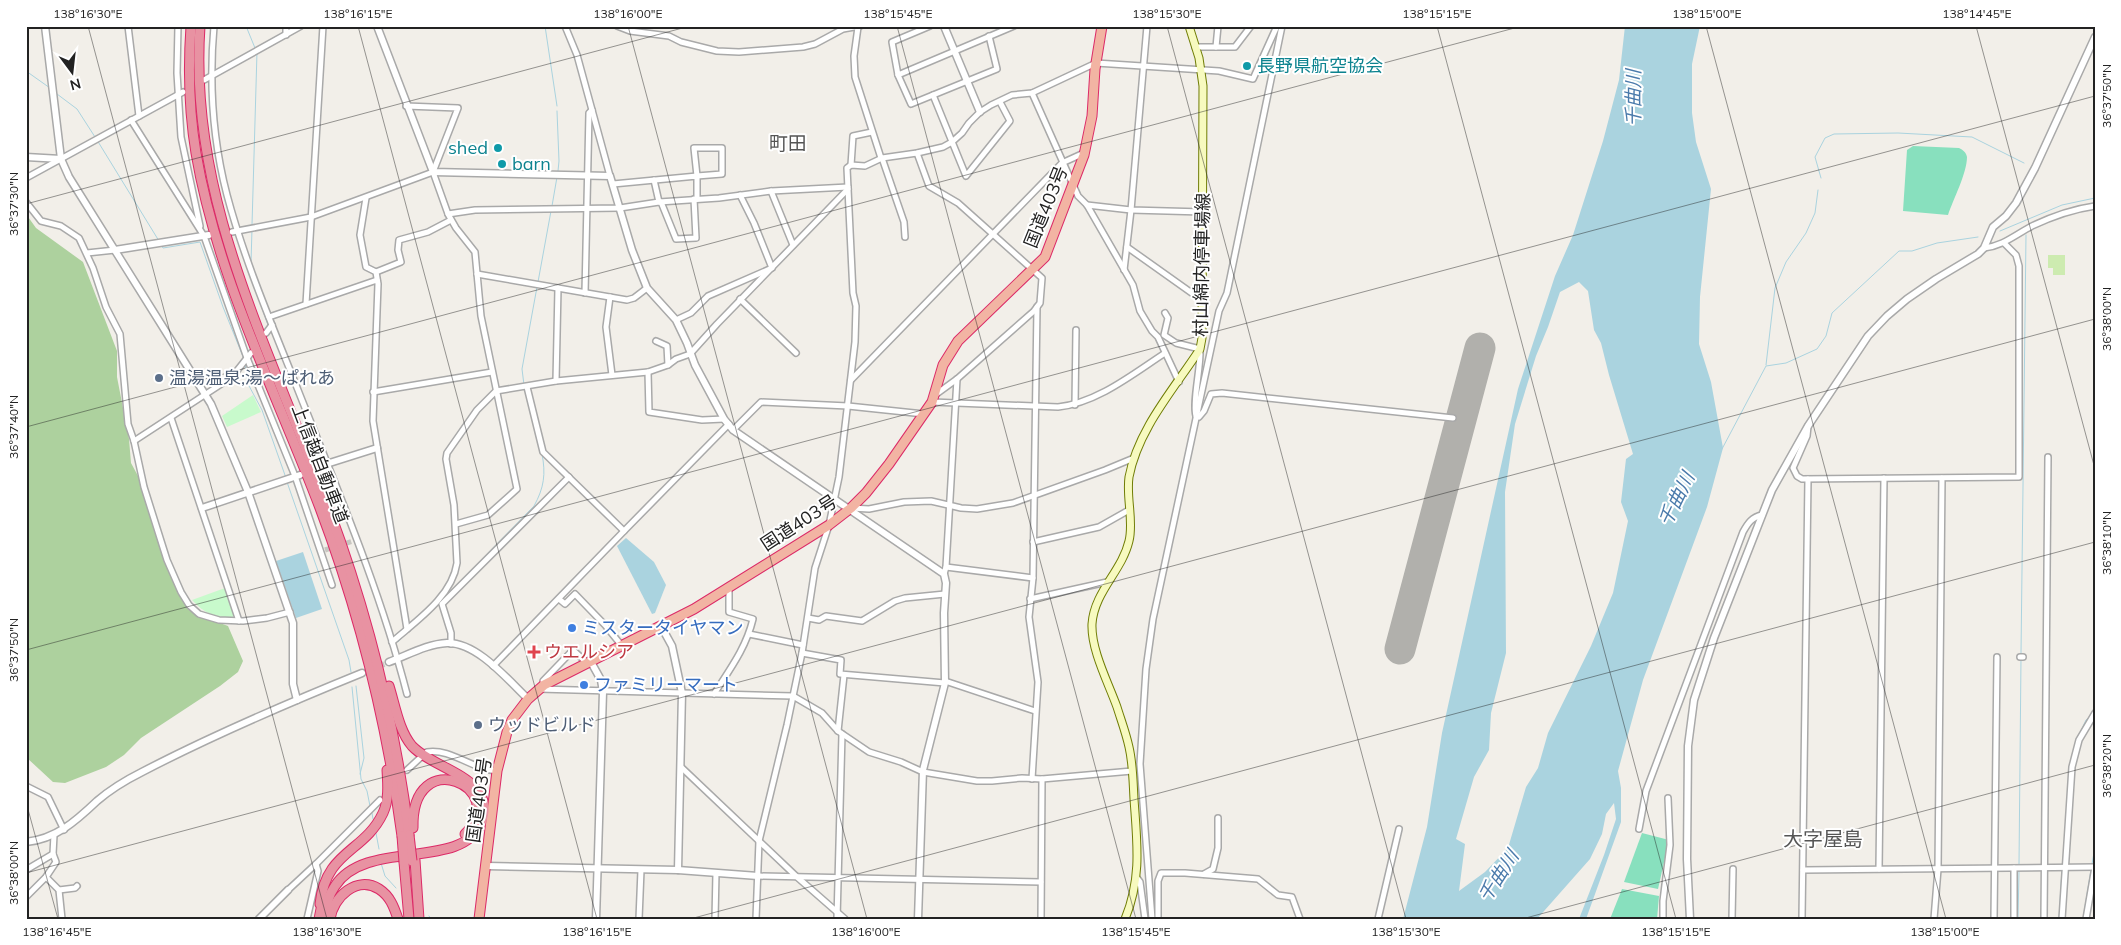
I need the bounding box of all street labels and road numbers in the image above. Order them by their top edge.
street label: 国道403号 [1019,162,1072,251]
street label: 村山綿内停車場線 [1189,193,1214,337]
street label: 上信越自動車道 [287,401,354,527]
street label: 国道403号 [756,489,841,556]
street label: 国道403号 [461,756,496,844]

